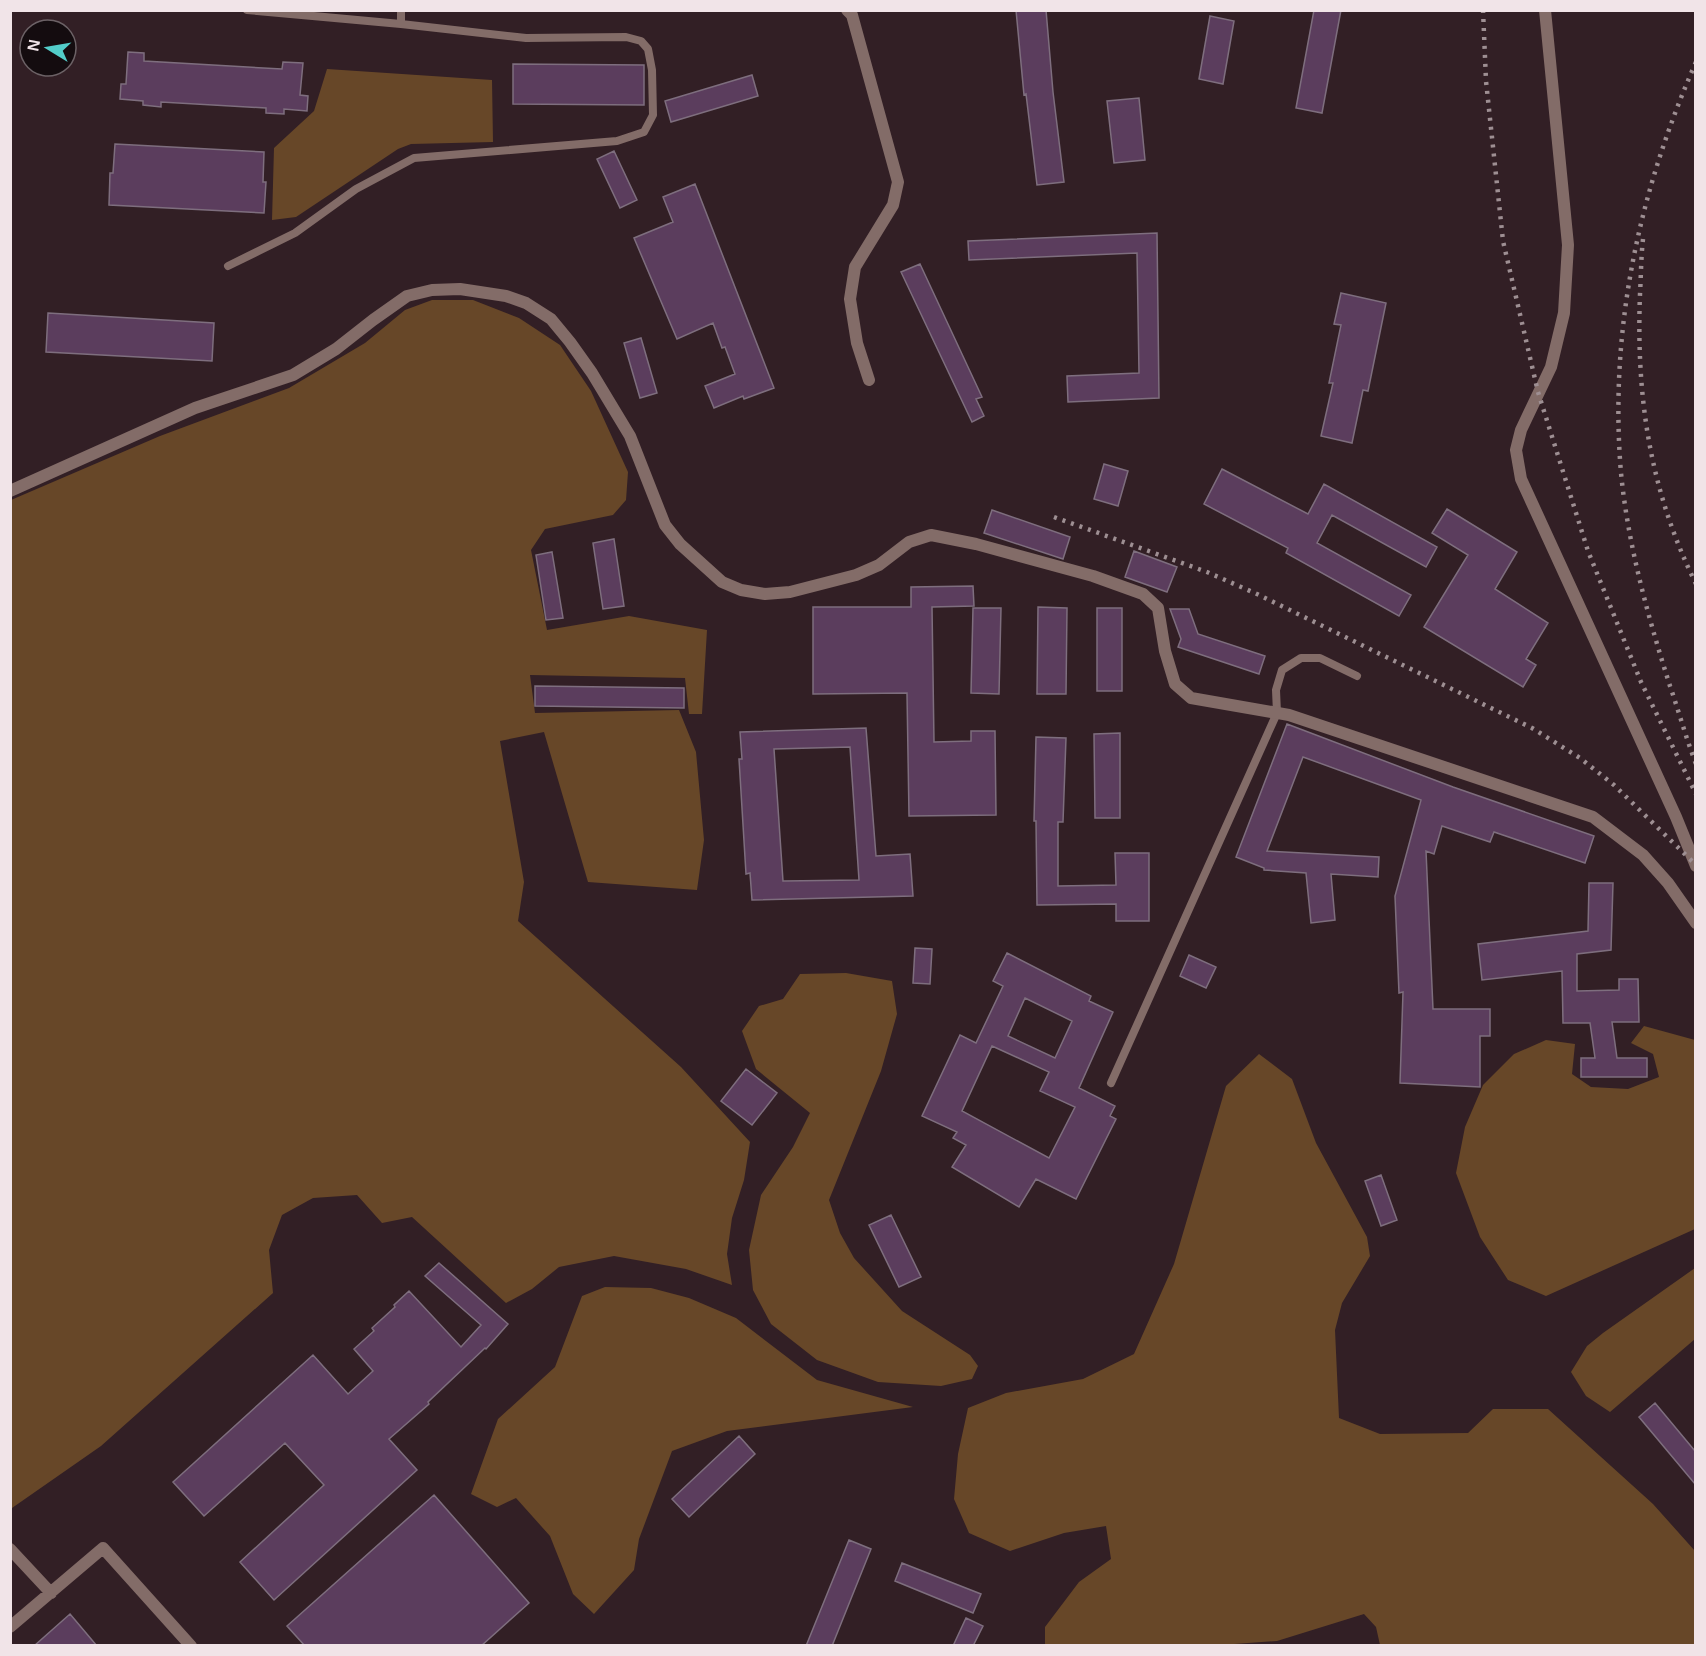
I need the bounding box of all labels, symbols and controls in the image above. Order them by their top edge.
north arrow [18,18,78,78]
text: N [24,38,43,53]

